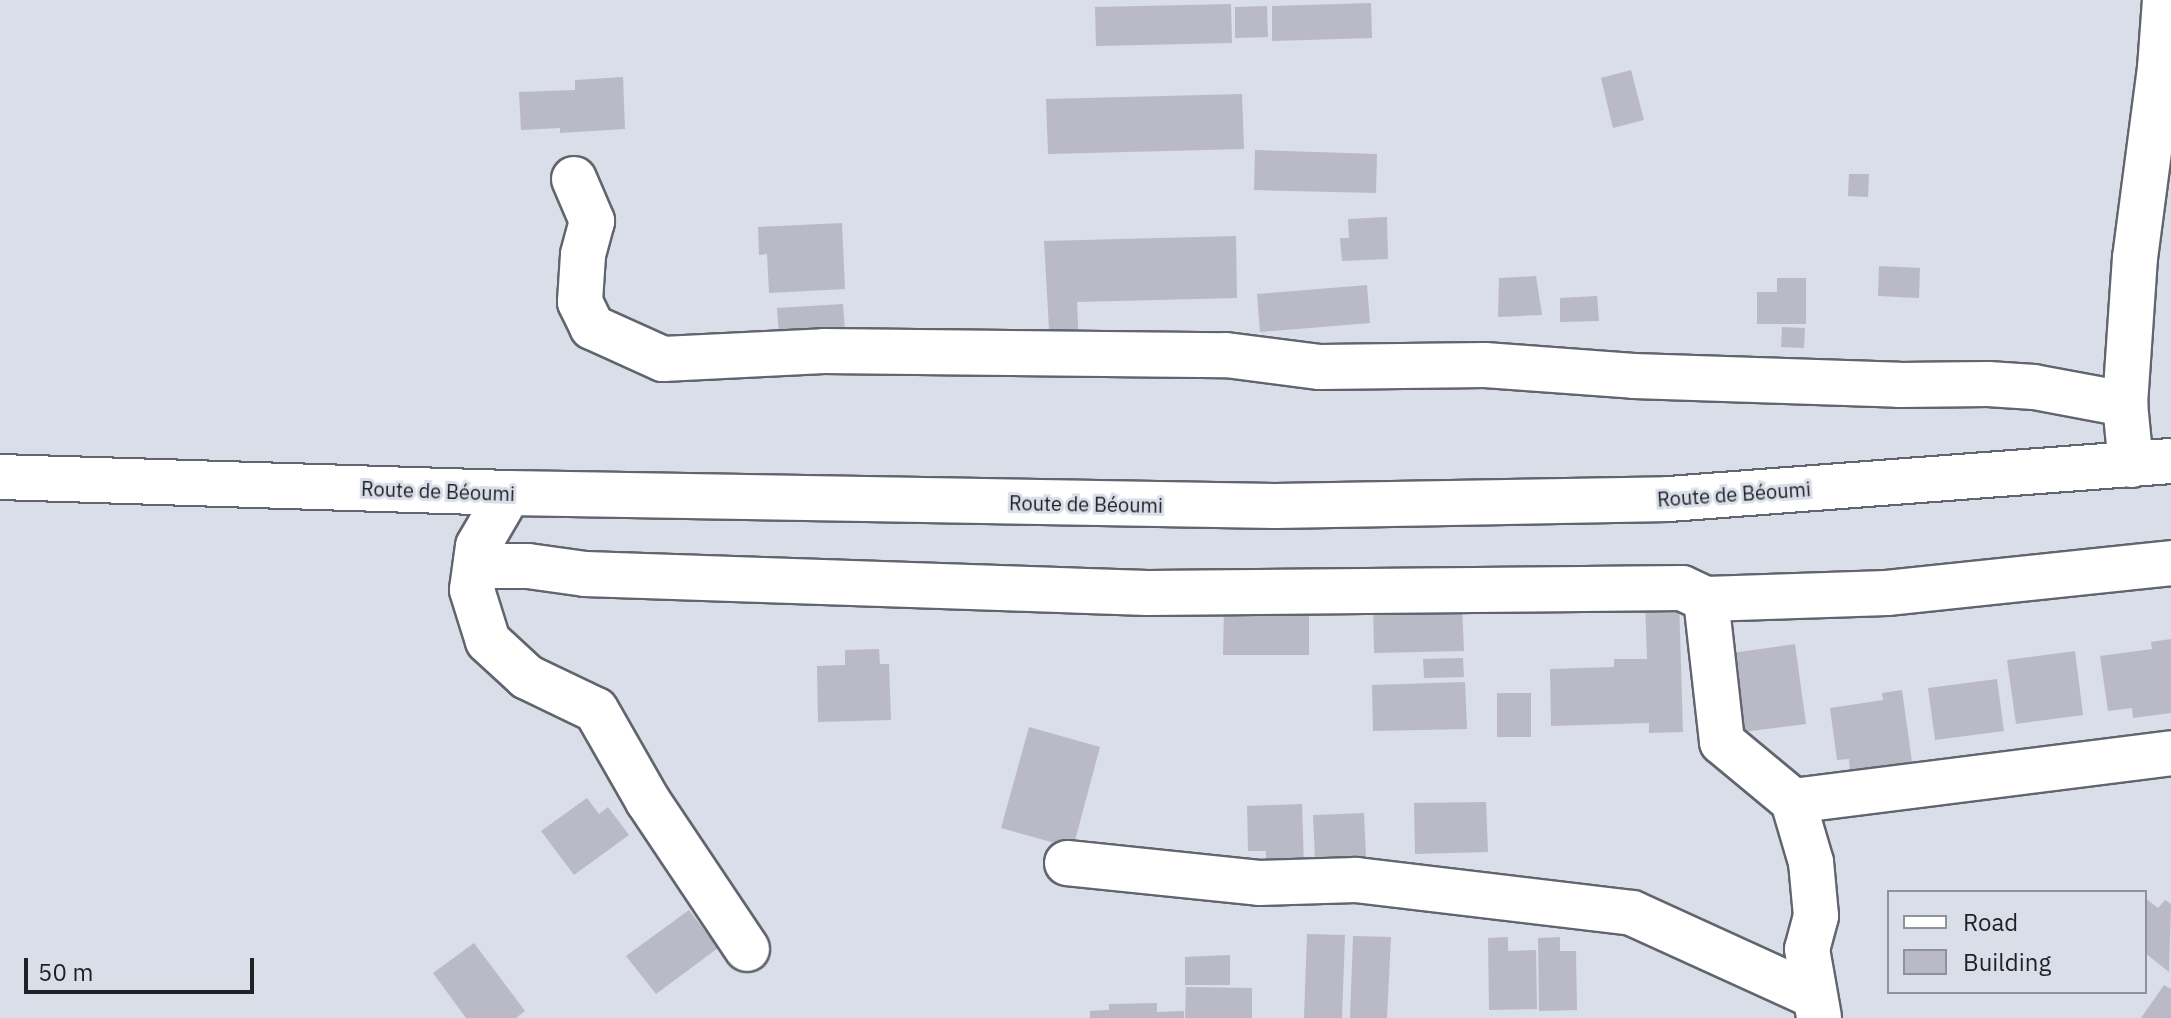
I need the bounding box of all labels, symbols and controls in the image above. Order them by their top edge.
street label: Route de Béoumi [361,476,515,506]
street label: Route de Béoumi [1656,477,1812,511]
street label: Route de Béoumi [1009,491,1163,517]
legend [1887,890,2147,994]
text: Road [1963,906,2018,938]
scale bar [28,942,258,992]
text: Building [1963,946,2051,978]
text: 50 m [38,956,93,988]

